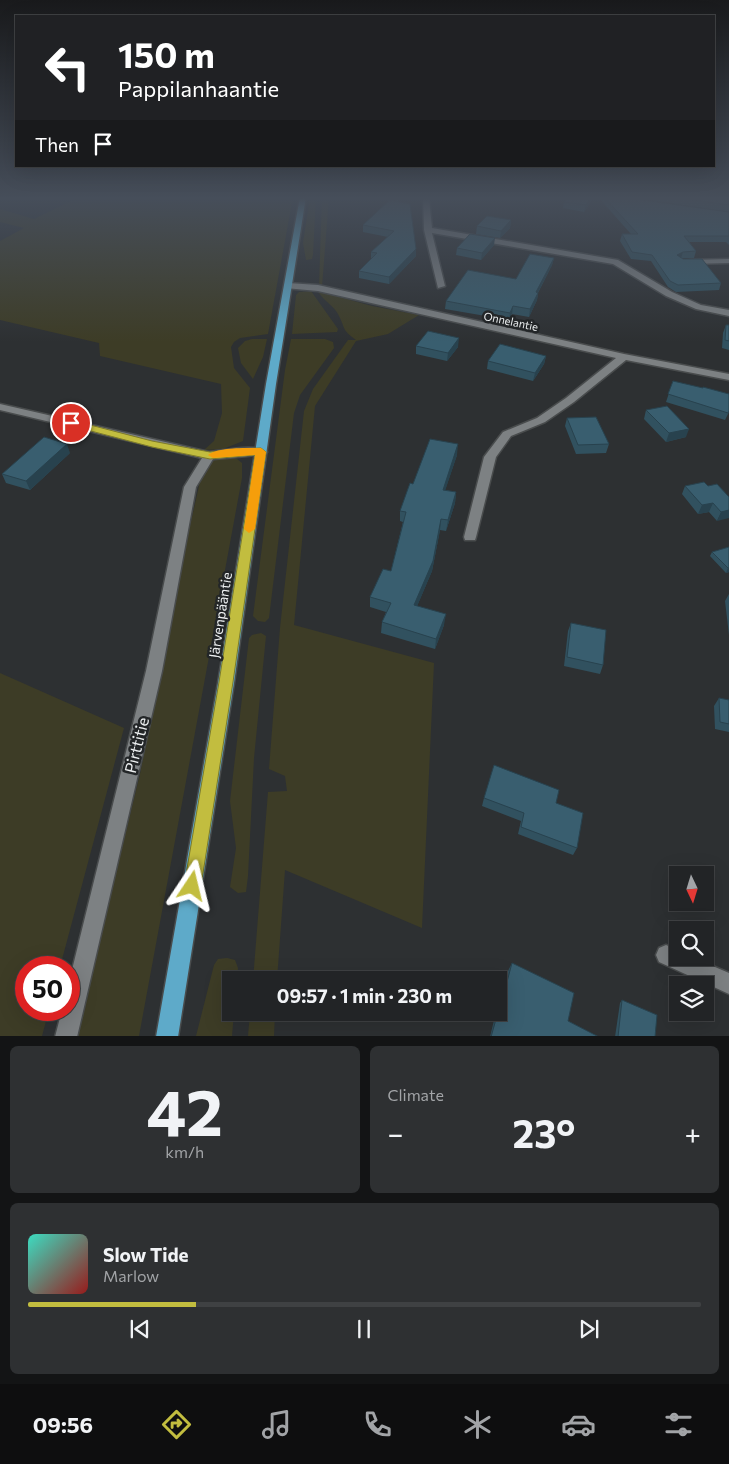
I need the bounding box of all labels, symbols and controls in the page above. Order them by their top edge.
text: 150 m [118,32,215,75]
icon: left [35,35,100,100]
text: Pappilanhaantie [118,75,279,102]
icon: arrive [89,130,117,158]
text: Then [35,133,79,156]
street label: Onnelantie [483,309,540,333]
pin [50,402,92,444]
icon: arrive [57,409,85,437]
street label: Järvenpääntie [205,571,235,659]
street label: Pirttitie [120,715,152,775]
position arrow [165,859,217,911]
north arrow [669,866,714,911]
map controls [669,866,714,1021]
button: search [669,921,714,966]
speed limit sign: 50 [15,956,80,1021]
button: layers [669,976,714,1021]
text: 09:57 · 1 min · 230 m [277,984,452,1007]
text: 42 [147,1070,223,1149]
text: Climate [388,1085,444,1104]
text: 23° [513,1109,575,1156]
text: − [388,1116,403,1150]
text: + [685,1116,701,1150]
text: km/h [165,1142,204,1161]
text: Slow Tide [103,1243,189,1266]
text: Marlow [103,1266,159,1285]
icon: previous [126,1315,154,1343]
icon: pause [350,1315,378,1343]
icon: next [575,1315,603,1343]
icon: directions [159,1407,194,1442]
icon: music [259,1407,294,1442]
icon: phone [360,1407,395,1442]
icon: climate [460,1407,495,1442]
icon: car [561,1407,596,1442]
icon: filters [661,1407,696,1442]
text: 09:56 [33,1411,93,1438]

